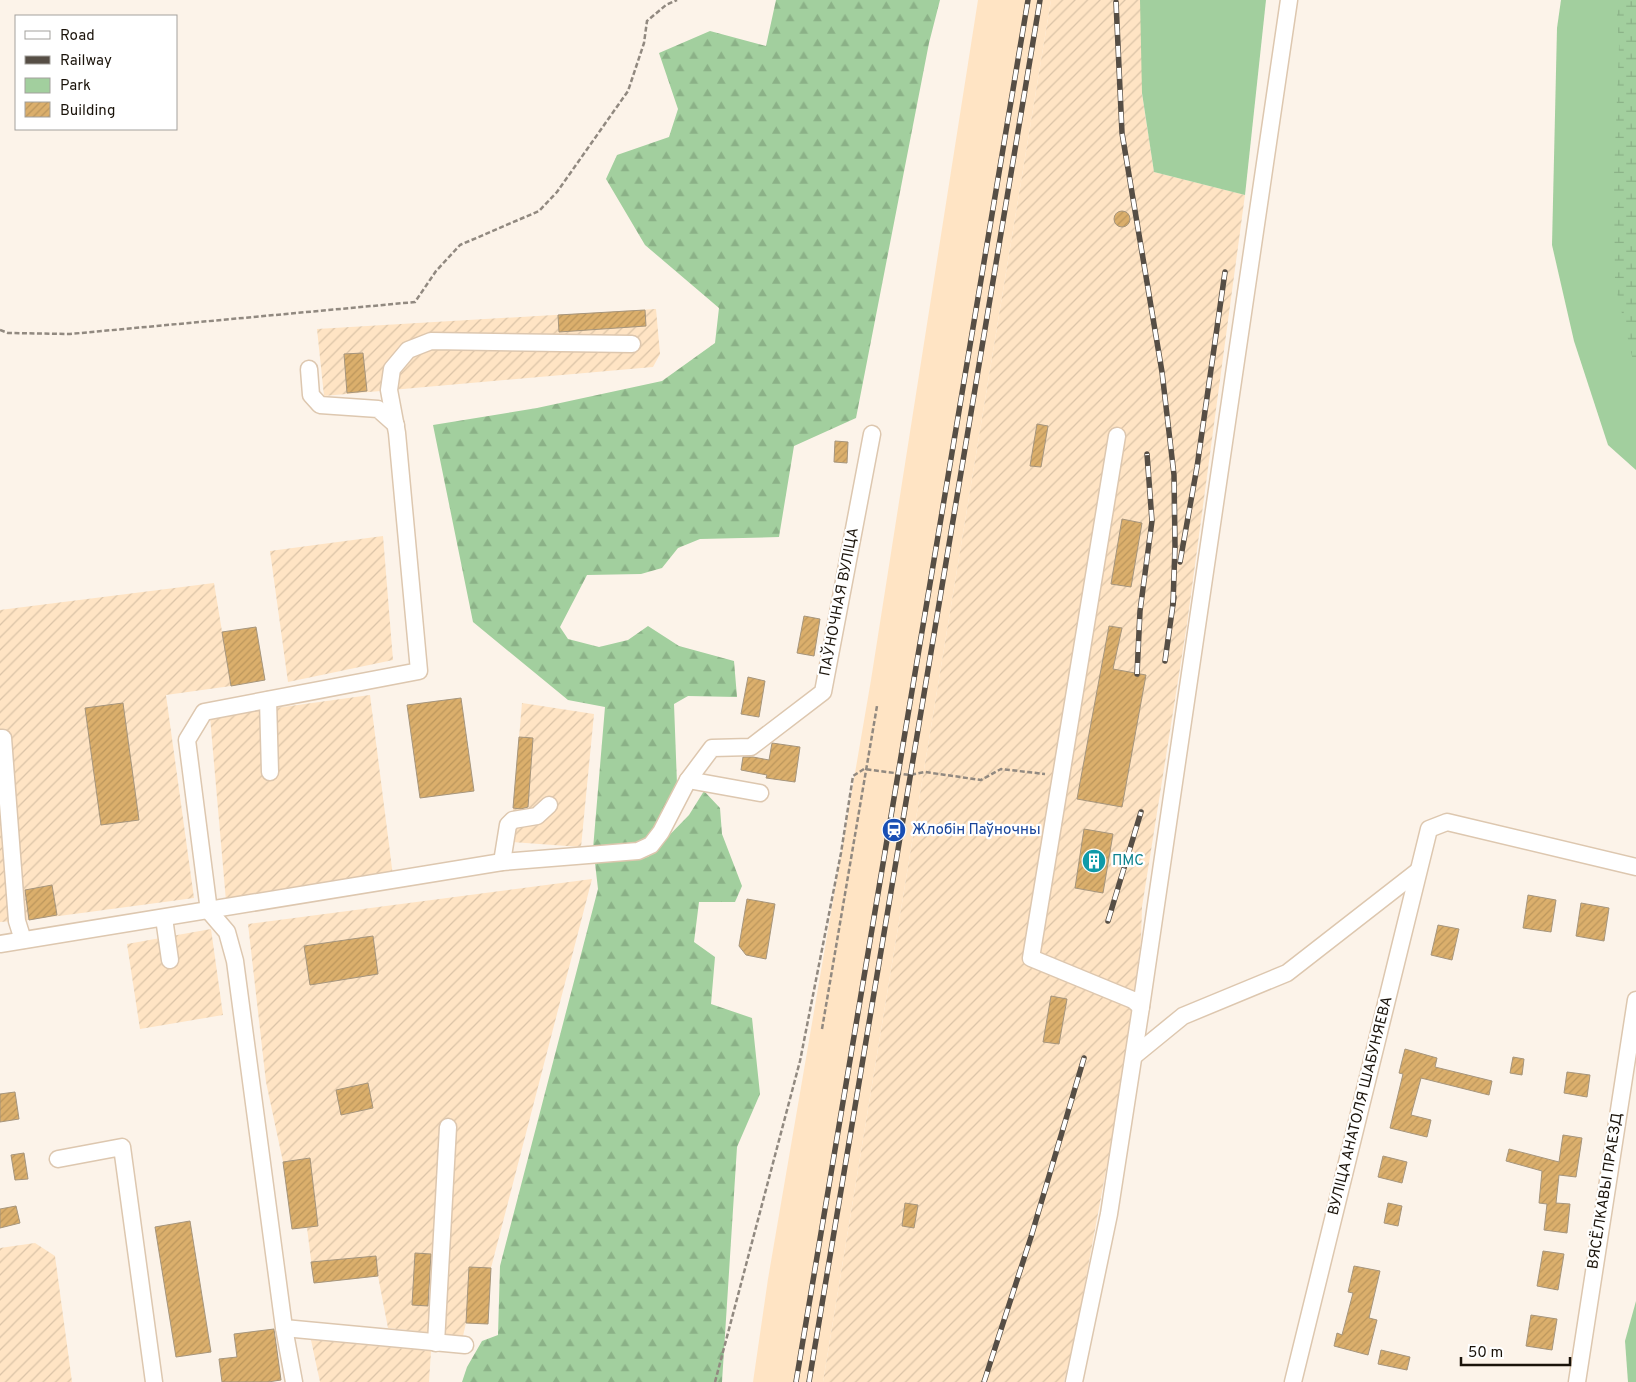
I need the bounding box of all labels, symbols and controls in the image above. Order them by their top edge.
legend [15,15,178,130]
text: Road [60,27,95,46]
text: Railway [60,52,112,71]
text: Park [60,77,91,96]
text: Building [60,102,115,121]
street label: ПАЎНОЧНАЯ ВУЛІЦА [814,526,864,678]
station icon: Жлобін Паўночны [881,817,907,843]
place label: Жлобін Паўночны [912,821,1041,840]
building icon: ПМС [1081,848,1107,874]
place label: ПМС [1112,852,1144,871]
street label: ВУЛІЦА АНАТОЛЯ ШАБУНЯЕВА [1325,995,1397,1217]
street label: ВЯСЁЛКАВЫ ПРАЕЗД [1583,1111,1628,1271]
scale bar [1461,1334,1570,1366]
text: 50 m [1468,1344,1503,1363]

